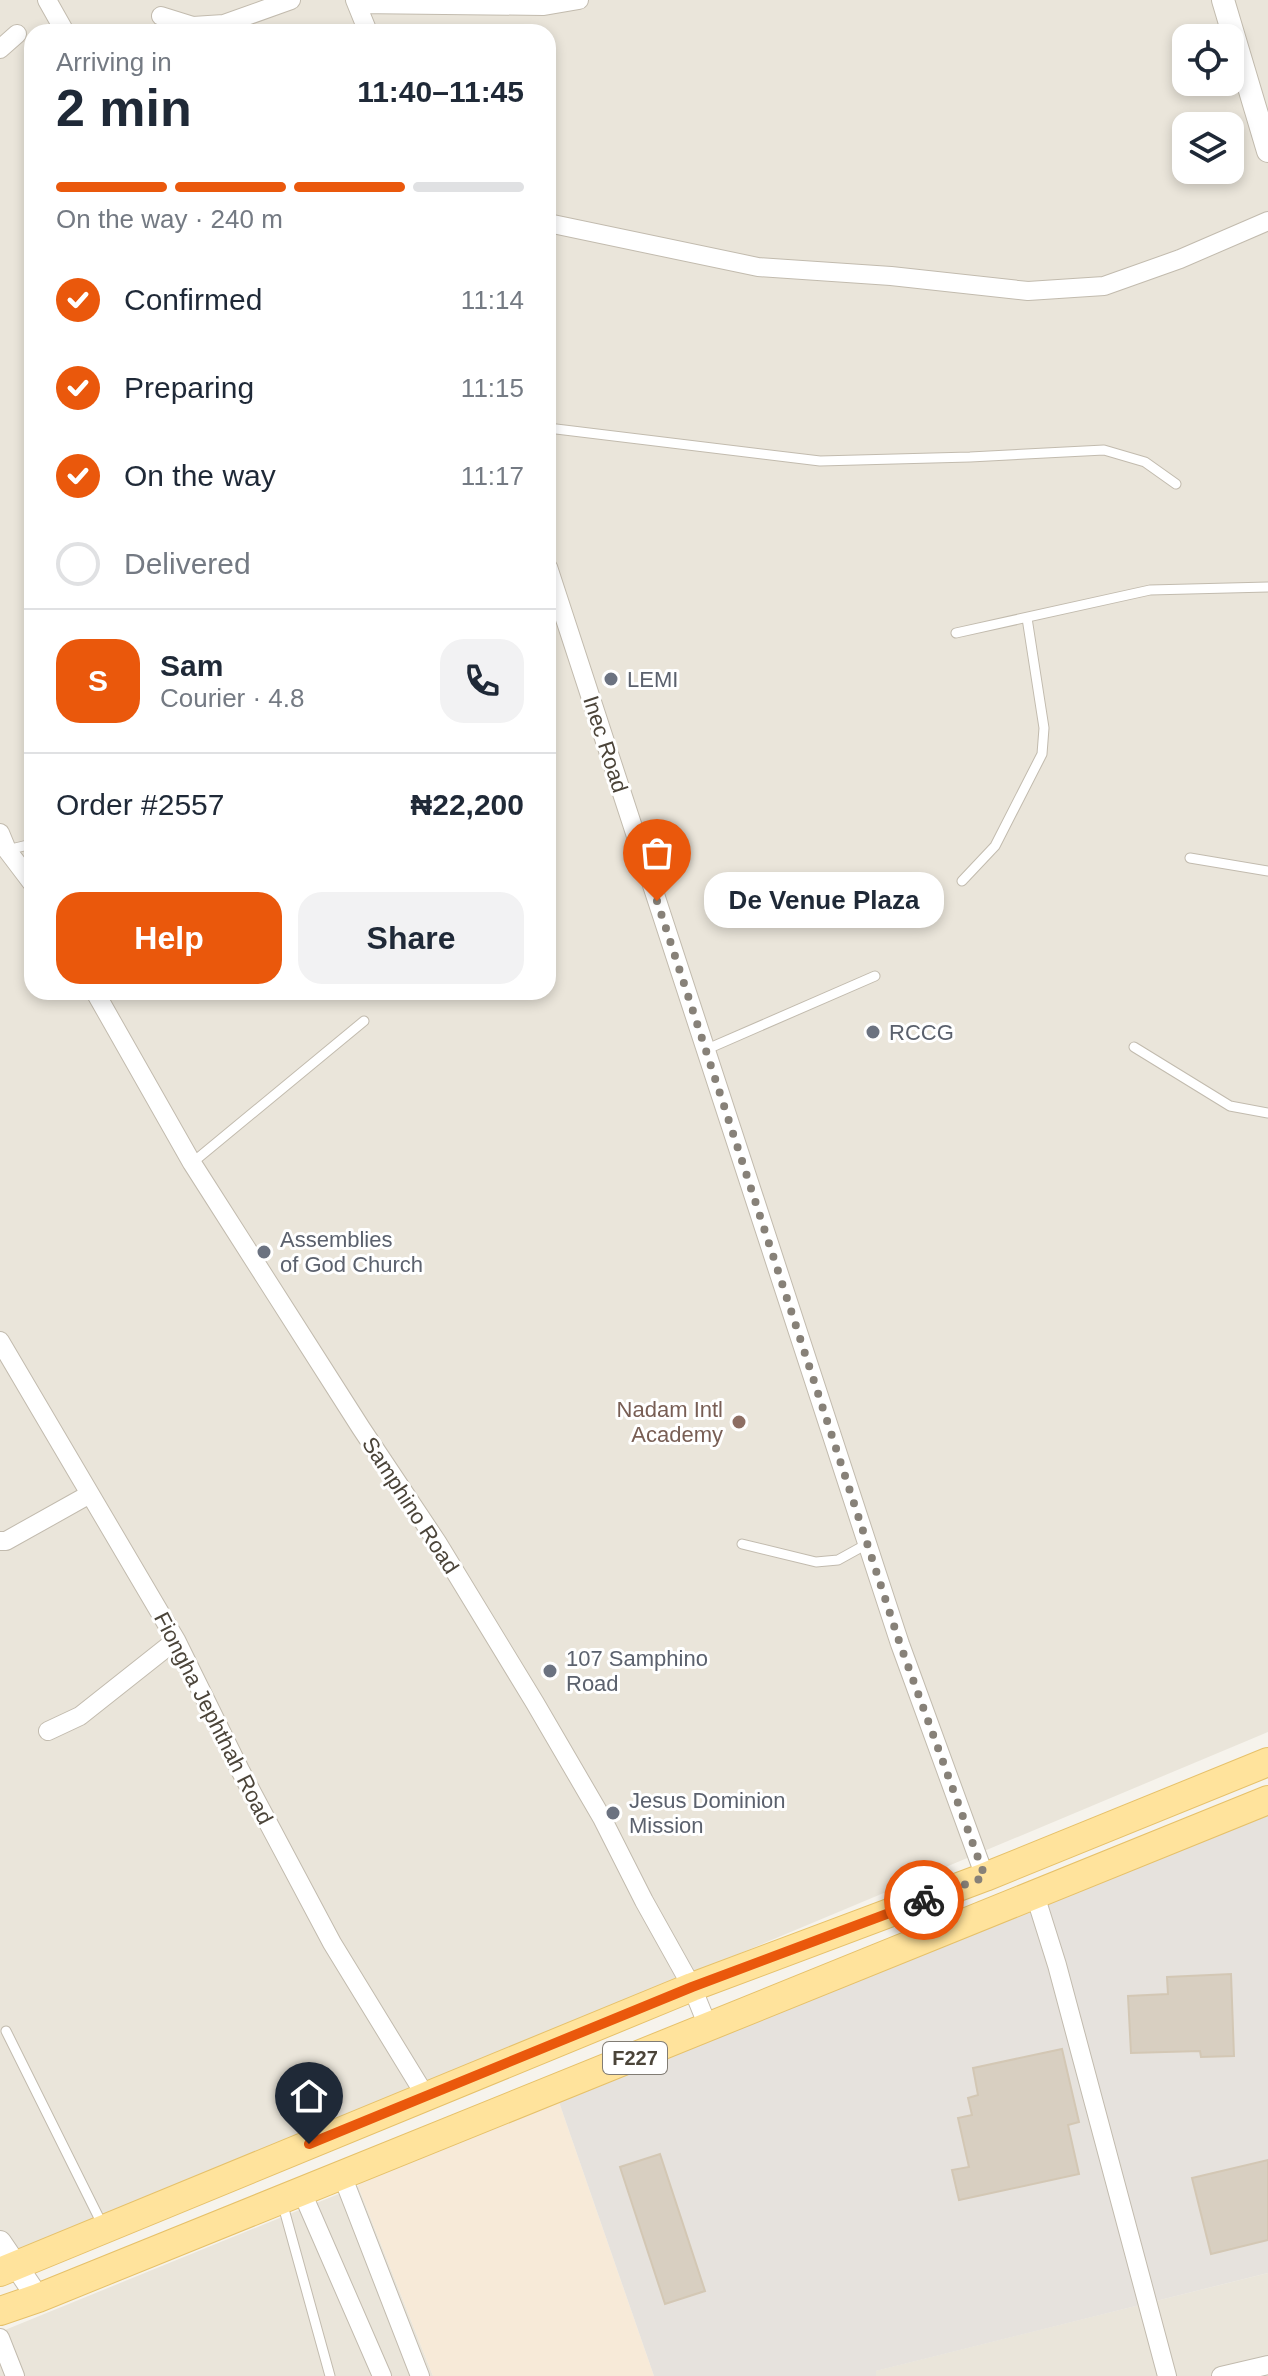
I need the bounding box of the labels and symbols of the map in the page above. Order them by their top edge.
place label: LEMI [627,667,678,692]
marker: LEMI [602,670,620,688]
street label: Inec Road [578,693,633,796]
pin [623,819,691,901]
callout: De Venue Plaza [705,873,945,929]
place label: RCCG [889,1020,954,1045]
marker: RCCG [864,1023,882,1041]
place label: Assemblies of God Church [280,1227,423,1277]
marker: Assemblies of God Church [255,1243,273,1261]
place label: Nadam Intl Academy [617,1397,723,1447]
marker: Nadam Intl Academy [730,1413,748,1431]
street label: Samphino Road [357,1432,464,1578]
street label: Fiongha Jephthah Road [149,1608,278,1829]
place label: 107 Samphino Road [566,1646,708,1696]
marker: 107 Samphino Road [541,1662,559,1680]
place label: Jesus Dominion Mission [629,1788,786,1838]
marker: Jesus Dominion Mission [604,1804,622,1822]
courier [884,1860,964,1940]
road number: F227 [603,2042,667,2074]
pin [275,2062,343,2144]

